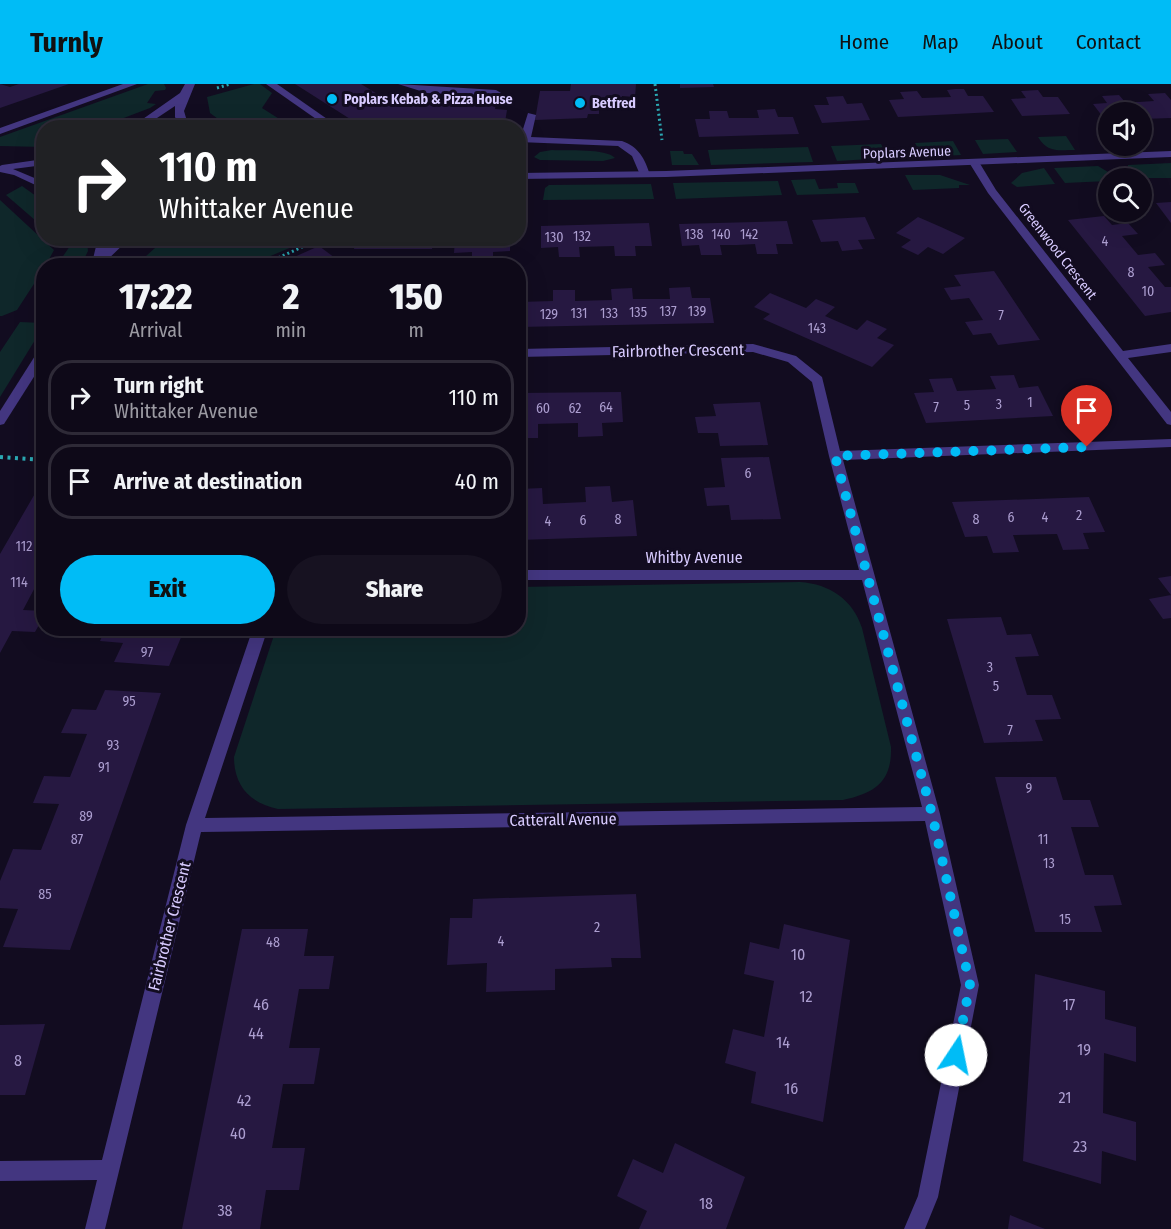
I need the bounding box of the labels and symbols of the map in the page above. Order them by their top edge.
place label: Poplars Kebab & Pizza House [344,91,513,108]
marker: Poplars Kebab & Pizza House [325,92,339,106]
place label: Betfred [592,95,636,112]
marker: Betfred [573,96,587,110]
street label: Poplars Avenue [863,142,951,163]
street label: Greenwood Crescent [1015,200,1101,303]
house number: 138 [685,226,703,243]
house number: 140 [711,226,731,243]
house number: 142 [740,226,758,243]
house number: 132 [573,228,591,245]
house number: 130 [544,229,564,246]
house number: 4 [1102,233,1109,250]
house number: 8 [1128,264,1135,281]
house number: 10 [1142,283,1154,300]
house number: 137 [659,303,677,320]
house number: 139 [688,303,706,320]
house number: 135 [629,304,647,321]
house number: 131 [571,305,587,322]
house number: 133 [600,305,618,322]
house number: 129 [540,306,558,323]
house number: 7 [998,307,1004,324]
house number: 143 [808,320,826,337]
street label: Fairbrother Crescent [612,340,745,361]
pin [1061,385,1112,447]
house number: 1 [1027,394,1033,411]
house number: 3 [996,396,1002,413]
house number: 5 [964,397,970,414]
house number: 64 [599,399,613,416]
house number: 7 [933,399,939,416]
house number: 60 [536,400,550,417]
house number: 62 [569,400,582,417]
house number: 6 [745,465,752,482]
house number: 2 [1076,507,1082,524]
house number: 6 [1008,509,1015,526]
house number: 4 [1042,509,1049,526]
house number: 8 [615,511,622,528]
house number: 8 [973,511,980,528]
house number: 6 [580,512,587,529]
house number: 4 [545,513,552,530]
house number: 112 [16,538,32,555]
street label: Whitby Avenue [645,548,743,567]
house number: 114 [10,574,28,591]
house number: 97 [141,644,153,661]
house number: 3 [987,659,993,676]
house number: 5 [993,678,999,695]
house number: 95 [122,693,136,710]
house number: 7 [1007,722,1013,739]
house number: 93 [107,737,119,754]
house number: 91 [98,759,110,776]
house number: 9 [1026,780,1033,797]
house number: 89 [79,808,93,825]
street label: Catterall Avenue [509,809,617,830]
house number: 87 [71,831,84,848]
house number: 11 [1038,831,1048,848]
house number: 13 [1043,855,1055,872]
street label: Fairbrother Crescent [144,859,195,993]
house number: 85 [38,886,52,903]
house number: 15 [1059,911,1071,928]
house number: 2 [594,919,600,936]
house number: 4 [498,933,505,950]
house number: 48 [266,934,280,951]
house number: 10 [791,945,805,964]
house number: 12 [799,987,813,1006]
house number: 46 [253,995,269,1014]
house number: 17 [1063,995,1076,1014]
position arrow [924,1023,988,1087]
house number: 44 [248,1024,264,1043]
house number: 14 [776,1033,790,1052]
house number: 19 [1077,1040,1091,1059]
house number: 8 [14,1051,22,1070]
house number: 16 [784,1079,798,1098]
house number: 21 [1059,1088,1071,1107]
house number: 42 [237,1091,251,1110]
house number: 40 [230,1124,246,1143]
house number: 23 [1073,1137,1087,1156]
house number: 18 [699,1194,713,1213]
house number: 38 [217,1201,233,1220]

